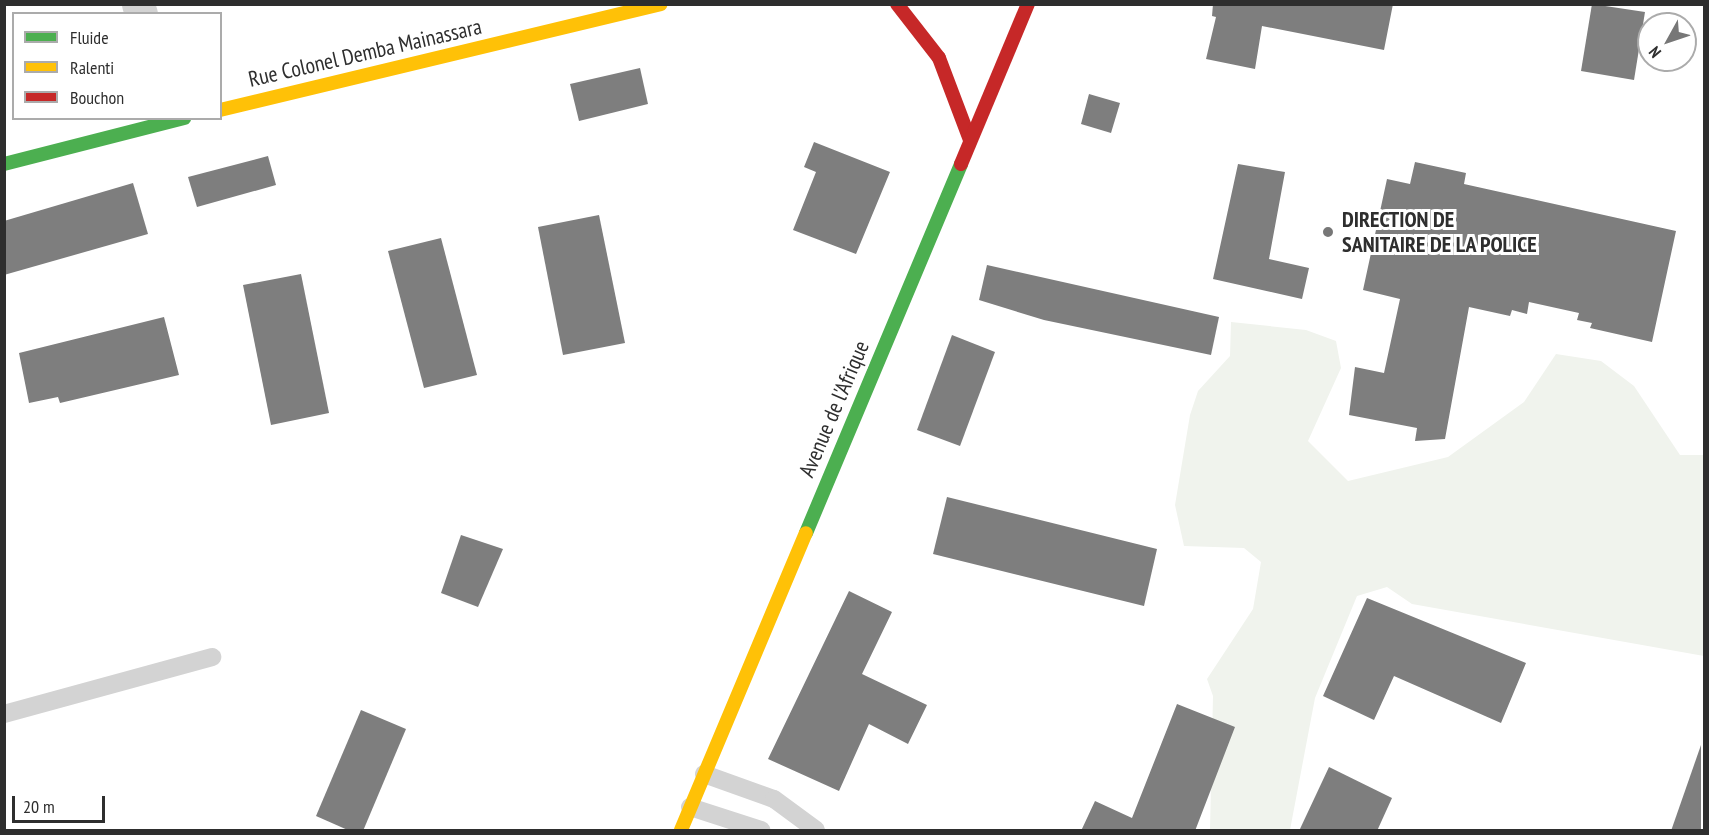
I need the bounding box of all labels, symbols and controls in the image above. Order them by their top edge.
legend [12,12,222,120]
north arrow [1637,12,1697,72]
street label: Rue Colonel Demba Mainassara [246,13,484,93]
text: Fluide [70,26,109,49]
text: N [1644,43,1665,62]
text: Ralenti [70,56,114,79]
text: Bouchon [70,86,124,109]
place label: DIRECTION DE SANITAIRE DE LA POLICE [1342,206,1537,258]
marker: DIRECTION DE SANITAIRE DE LA POLICE [1319,223,1337,241]
street label: Avenue de l'Afrique [793,337,875,481]
scale bar [15,784,108,822]
text: 20 m [23,795,55,818]

